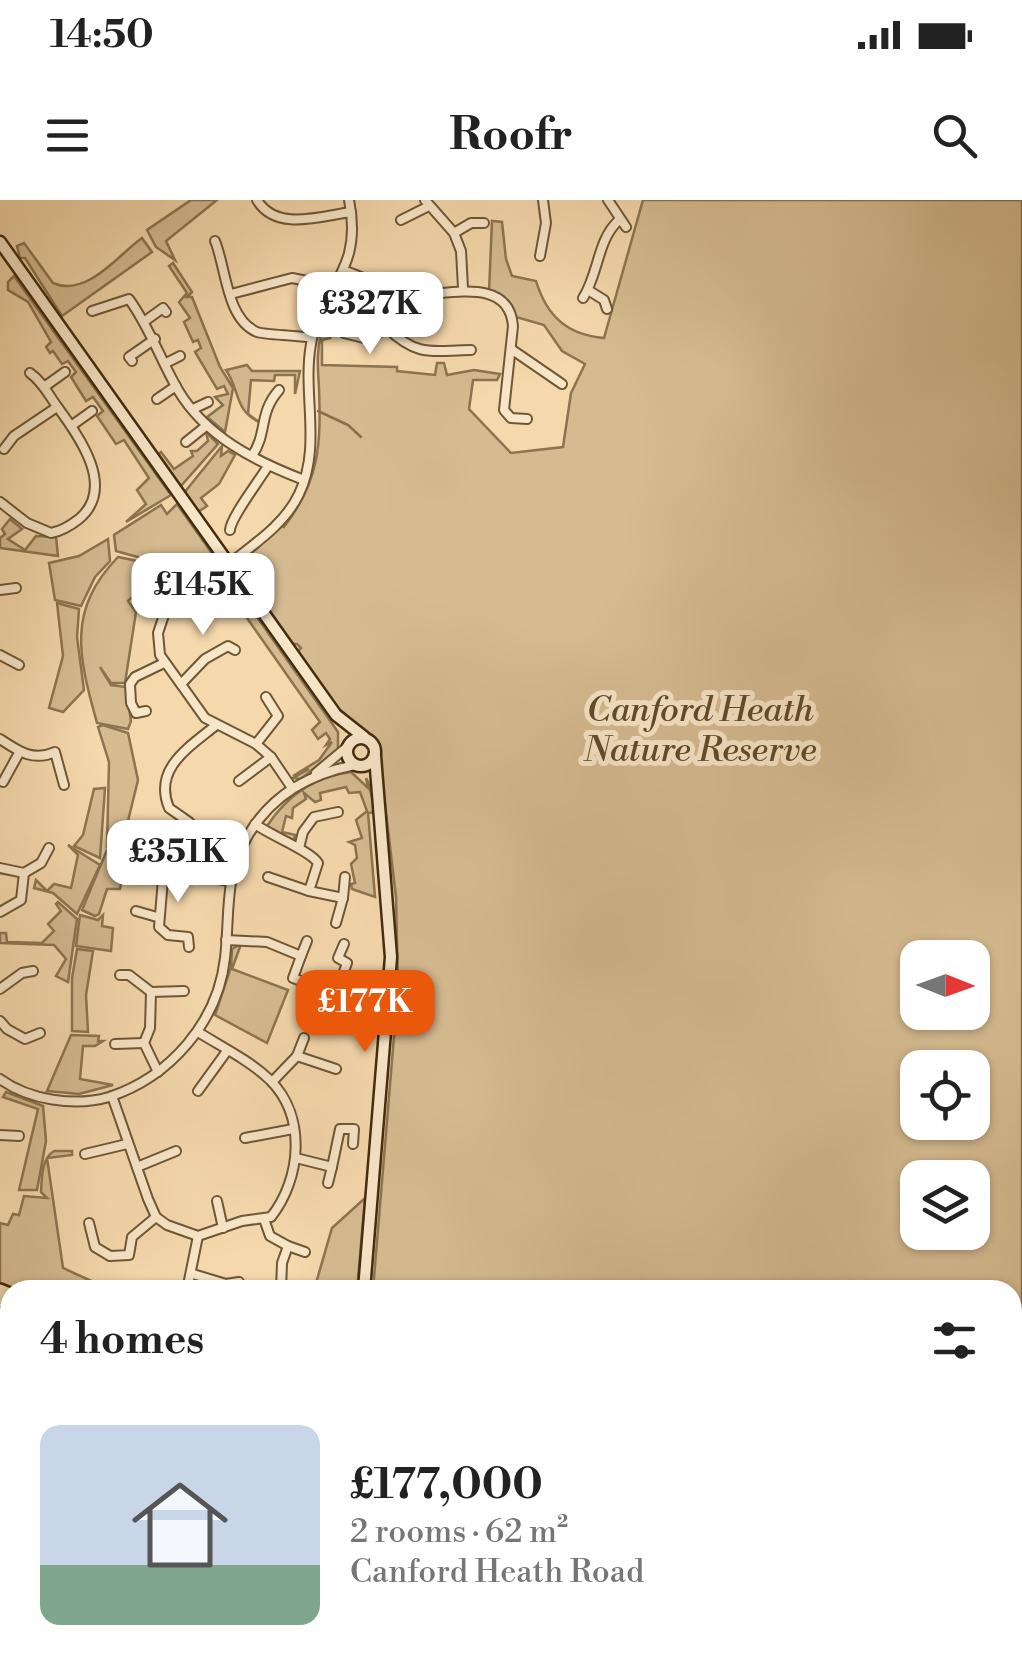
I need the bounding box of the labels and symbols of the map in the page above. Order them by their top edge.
pin: £327K [300,272,440,357]
pin: £145K [133,553,273,638]
park label: Canford Heath Nature Reserve [582,689,817,772]
pin: £351K [108,820,248,905]
north arrow [900,940,990,1030]
pin: £177K [295,970,435,1055]

